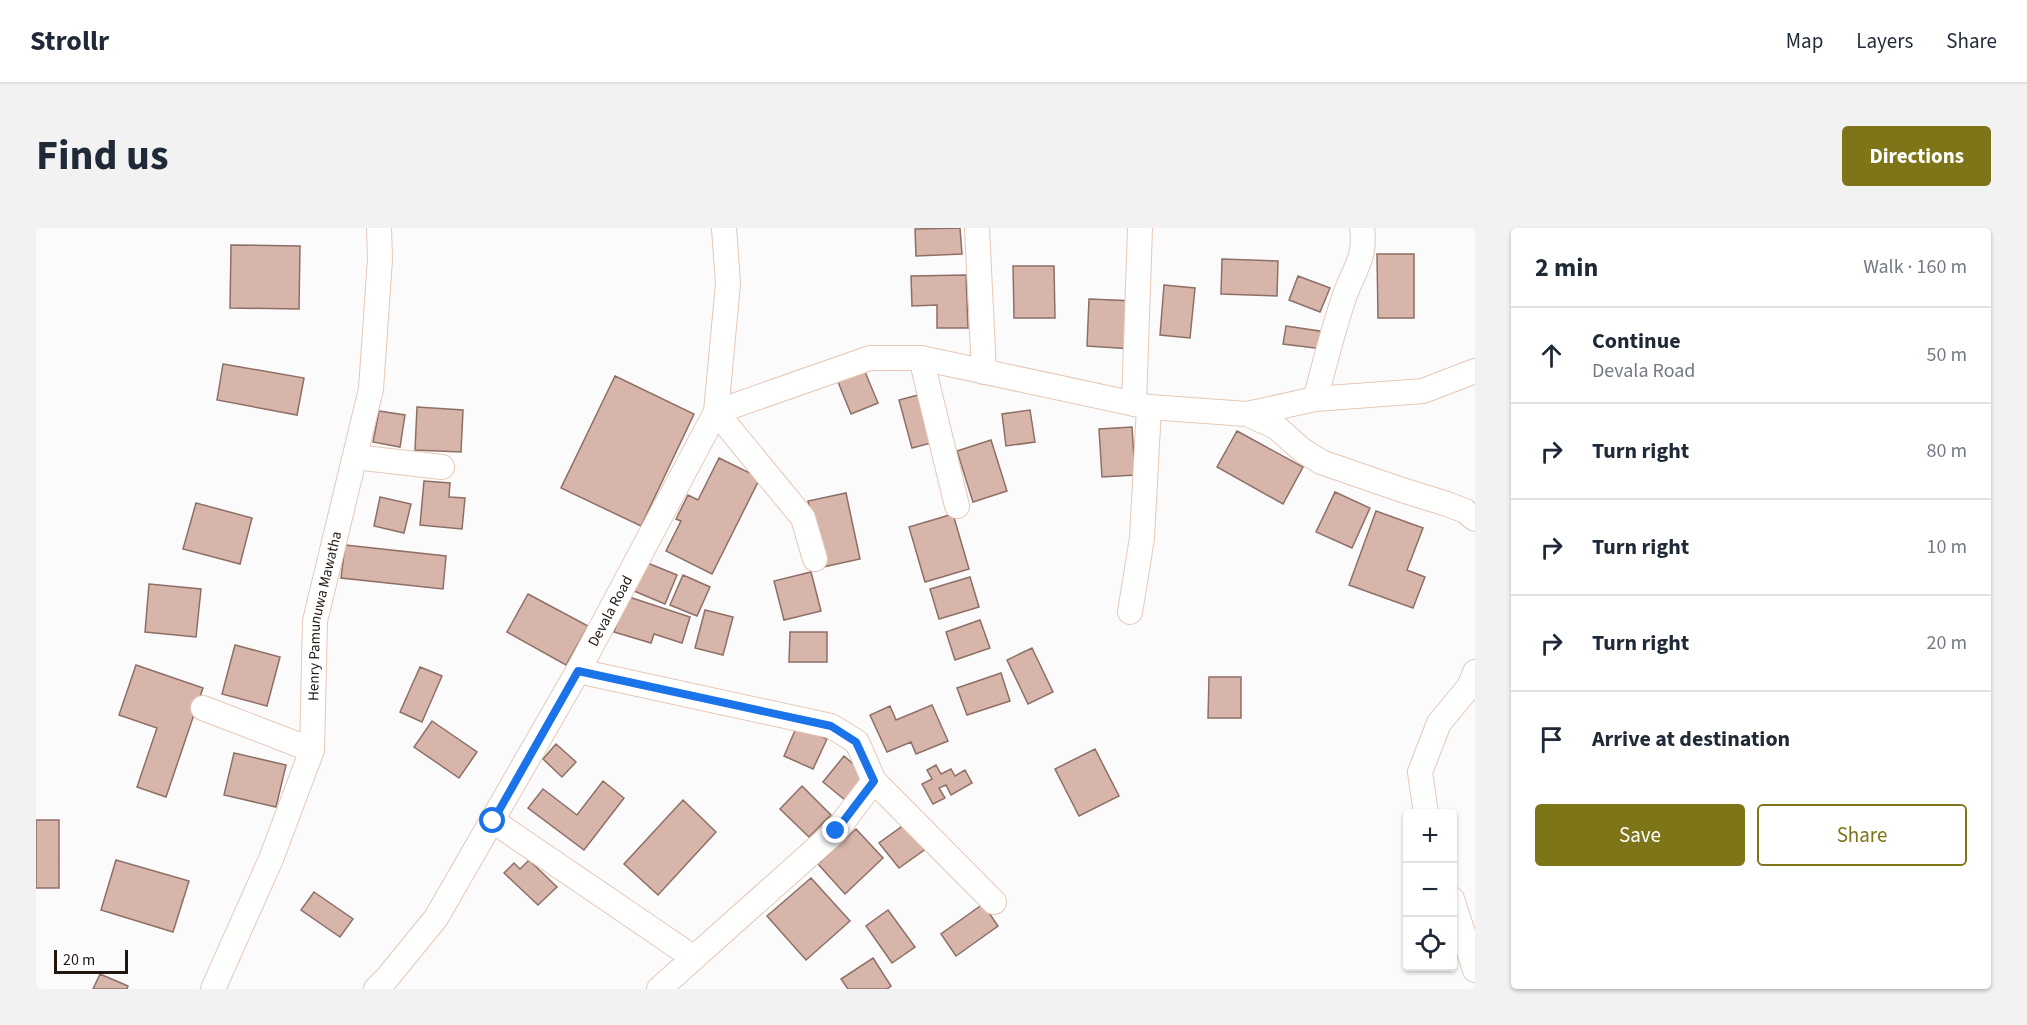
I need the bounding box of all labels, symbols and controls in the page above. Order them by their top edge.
text: Strollr [30,21,109,61]
text: Map [1786,26,1823,56]
text: Layers [1856,26,1913,56]
text: Share [1946,26,1997,56]
text: Find us [36,126,169,186]
button: Directions [1842,126,1991,186]
text: 2 min [1535,249,1598,286]
text: Walk · 160 m [1863,253,1967,281]
text: Continue [1592,325,1681,357]
icon: ahead [1535,339,1568,372]
text: 50 m [1927,341,1967,369]
text: Devala Road [1592,357,1695,385]
icon: right [1535,435,1568,468]
text: Turn right [1592,435,1689,467]
text: 80 m [1927,437,1967,465]
street label: Henry Pamunuwa Mawatha [303,529,347,701]
icon: right [1535,531,1568,564]
text: Turn right [1592,531,1689,563]
text: 10 m [1927,533,1967,561]
street label: Devala Road [583,572,638,650]
icon: right [1535,627,1568,660]
text: Turn right [1592,627,1689,659]
text: 20 m [1927,629,1967,657]
icon: arrive [1535,723,1568,756]
text: Arrive at destination [1592,723,1790,755]
button: Save [1535,804,1745,866]
button: Share [1757,804,1967,866]
route start [479,807,505,833]
map controls [1403,809,1457,971]
button: + [1403,809,1457,863]
route end [822,817,848,843]
button: − [1403,863,1457,917]
button: locate [1403,917,1457,971]
scale bar [54,947,128,974]
text: 20 m [63,949,95,971]

